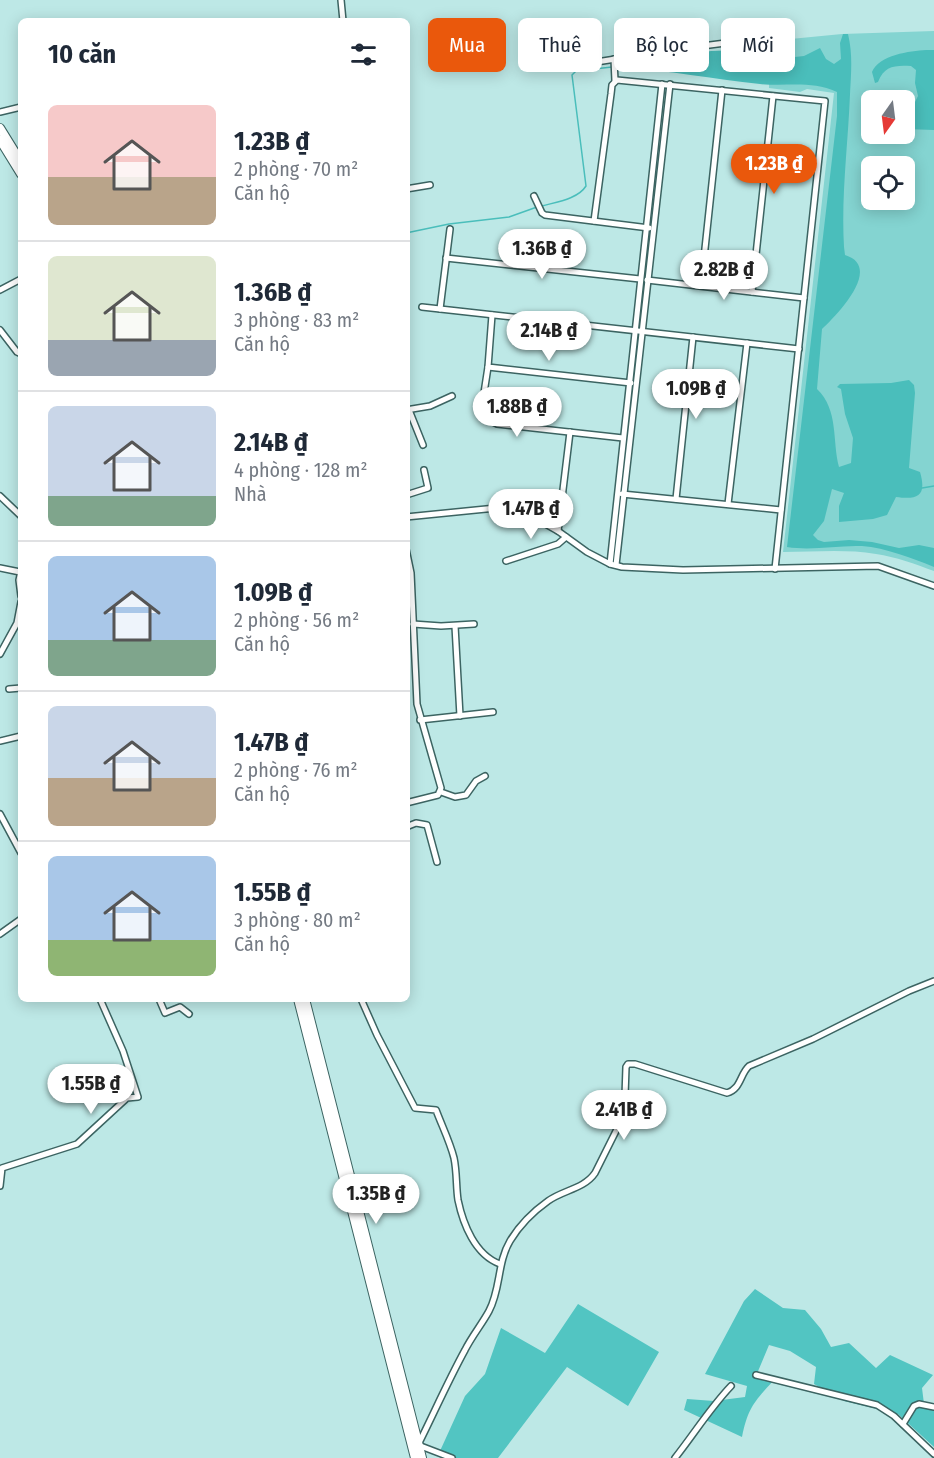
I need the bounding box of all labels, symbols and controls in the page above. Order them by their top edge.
chip: Mua [428,18,506,72]
chip: Thuê [518,18,602,72]
chip: Bộ lọc [614,18,709,72]
chip: Mới [721,18,795,72]
icon: filters [347,38,380,71]
text: 10 căn [48,39,116,70]
north arrow [861,90,915,144]
map controls [861,90,915,210]
text: 1.23B ₫ [234,126,310,157]
icon: home [96,129,168,201]
pin: 1.23B ₫ [719,144,829,195]
text: 1.23B ₫ [745,151,803,175]
button: locate [861,156,915,210]
text: 2 phòng · 70 m² [234,157,358,181]
text: Căn hộ [234,181,290,205]
pin: 1.36B ₫ [487,229,597,280]
text: 1.36B ₫ [512,236,572,260]
pin: 2.82B ₫ [669,250,779,301]
text: 2.82B ₫ [694,257,754,281]
text: 1.36B ₫ [234,277,312,308]
icon: home [96,280,168,352]
text: 3 phòng · 83 m² [234,308,359,332]
pin: 2.14B ₫ [494,311,604,362]
text: 2.14B ₫ [521,318,577,342]
text: Căn hộ [234,332,290,356]
pin: 1.09B ₫ [641,369,751,420]
text: 1.09B ₫ [666,376,726,400]
pin: 1.88B ₫ [462,387,572,438]
text: 1.88B ₫ [487,394,547,418]
text: 2.14B ₫ [234,427,308,458]
icon: home [96,430,168,502]
text: 4 phòng · 128 m² [234,458,368,482]
text: Nhà [234,482,266,506]
pin: 1.47B ₫ [476,489,586,540]
text: 1.47B ₫ [502,496,560,520]
text: 1.09B ₫ [234,577,312,608]
icon: home [96,580,168,652]
text: 2 phòng · 56 m² [234,608,359,632]
text: Căn hộ [234,632,290,656]
text: 1.47B ₫ [234,727,309,758]
icon: home [96,730,168,802]
text: 2 phòng · 76 m² [234,758,358,782]
text: Căn hộ [234,782,290,806]
text: 1.55B ₫ [234,877,311,908]
icon: home [96,880,168,952]
text: 3 phòng · 80 m² [234,908,361,932]
text: Căn hộ [234,932,290,956]
pin: 1.55B ₫ [36,1064,146,1115]
text: 1.55B ₫ [61,1071,121,1095]
pin: 2.41B ₫ [569,1090,679,1141]
text: 2.41B ₫ [595,1097,653,1121]
pin: 1.35B ₫ [321,1174,431,1225]
text: 1.35B ₫ [347,1181,406,1205]

